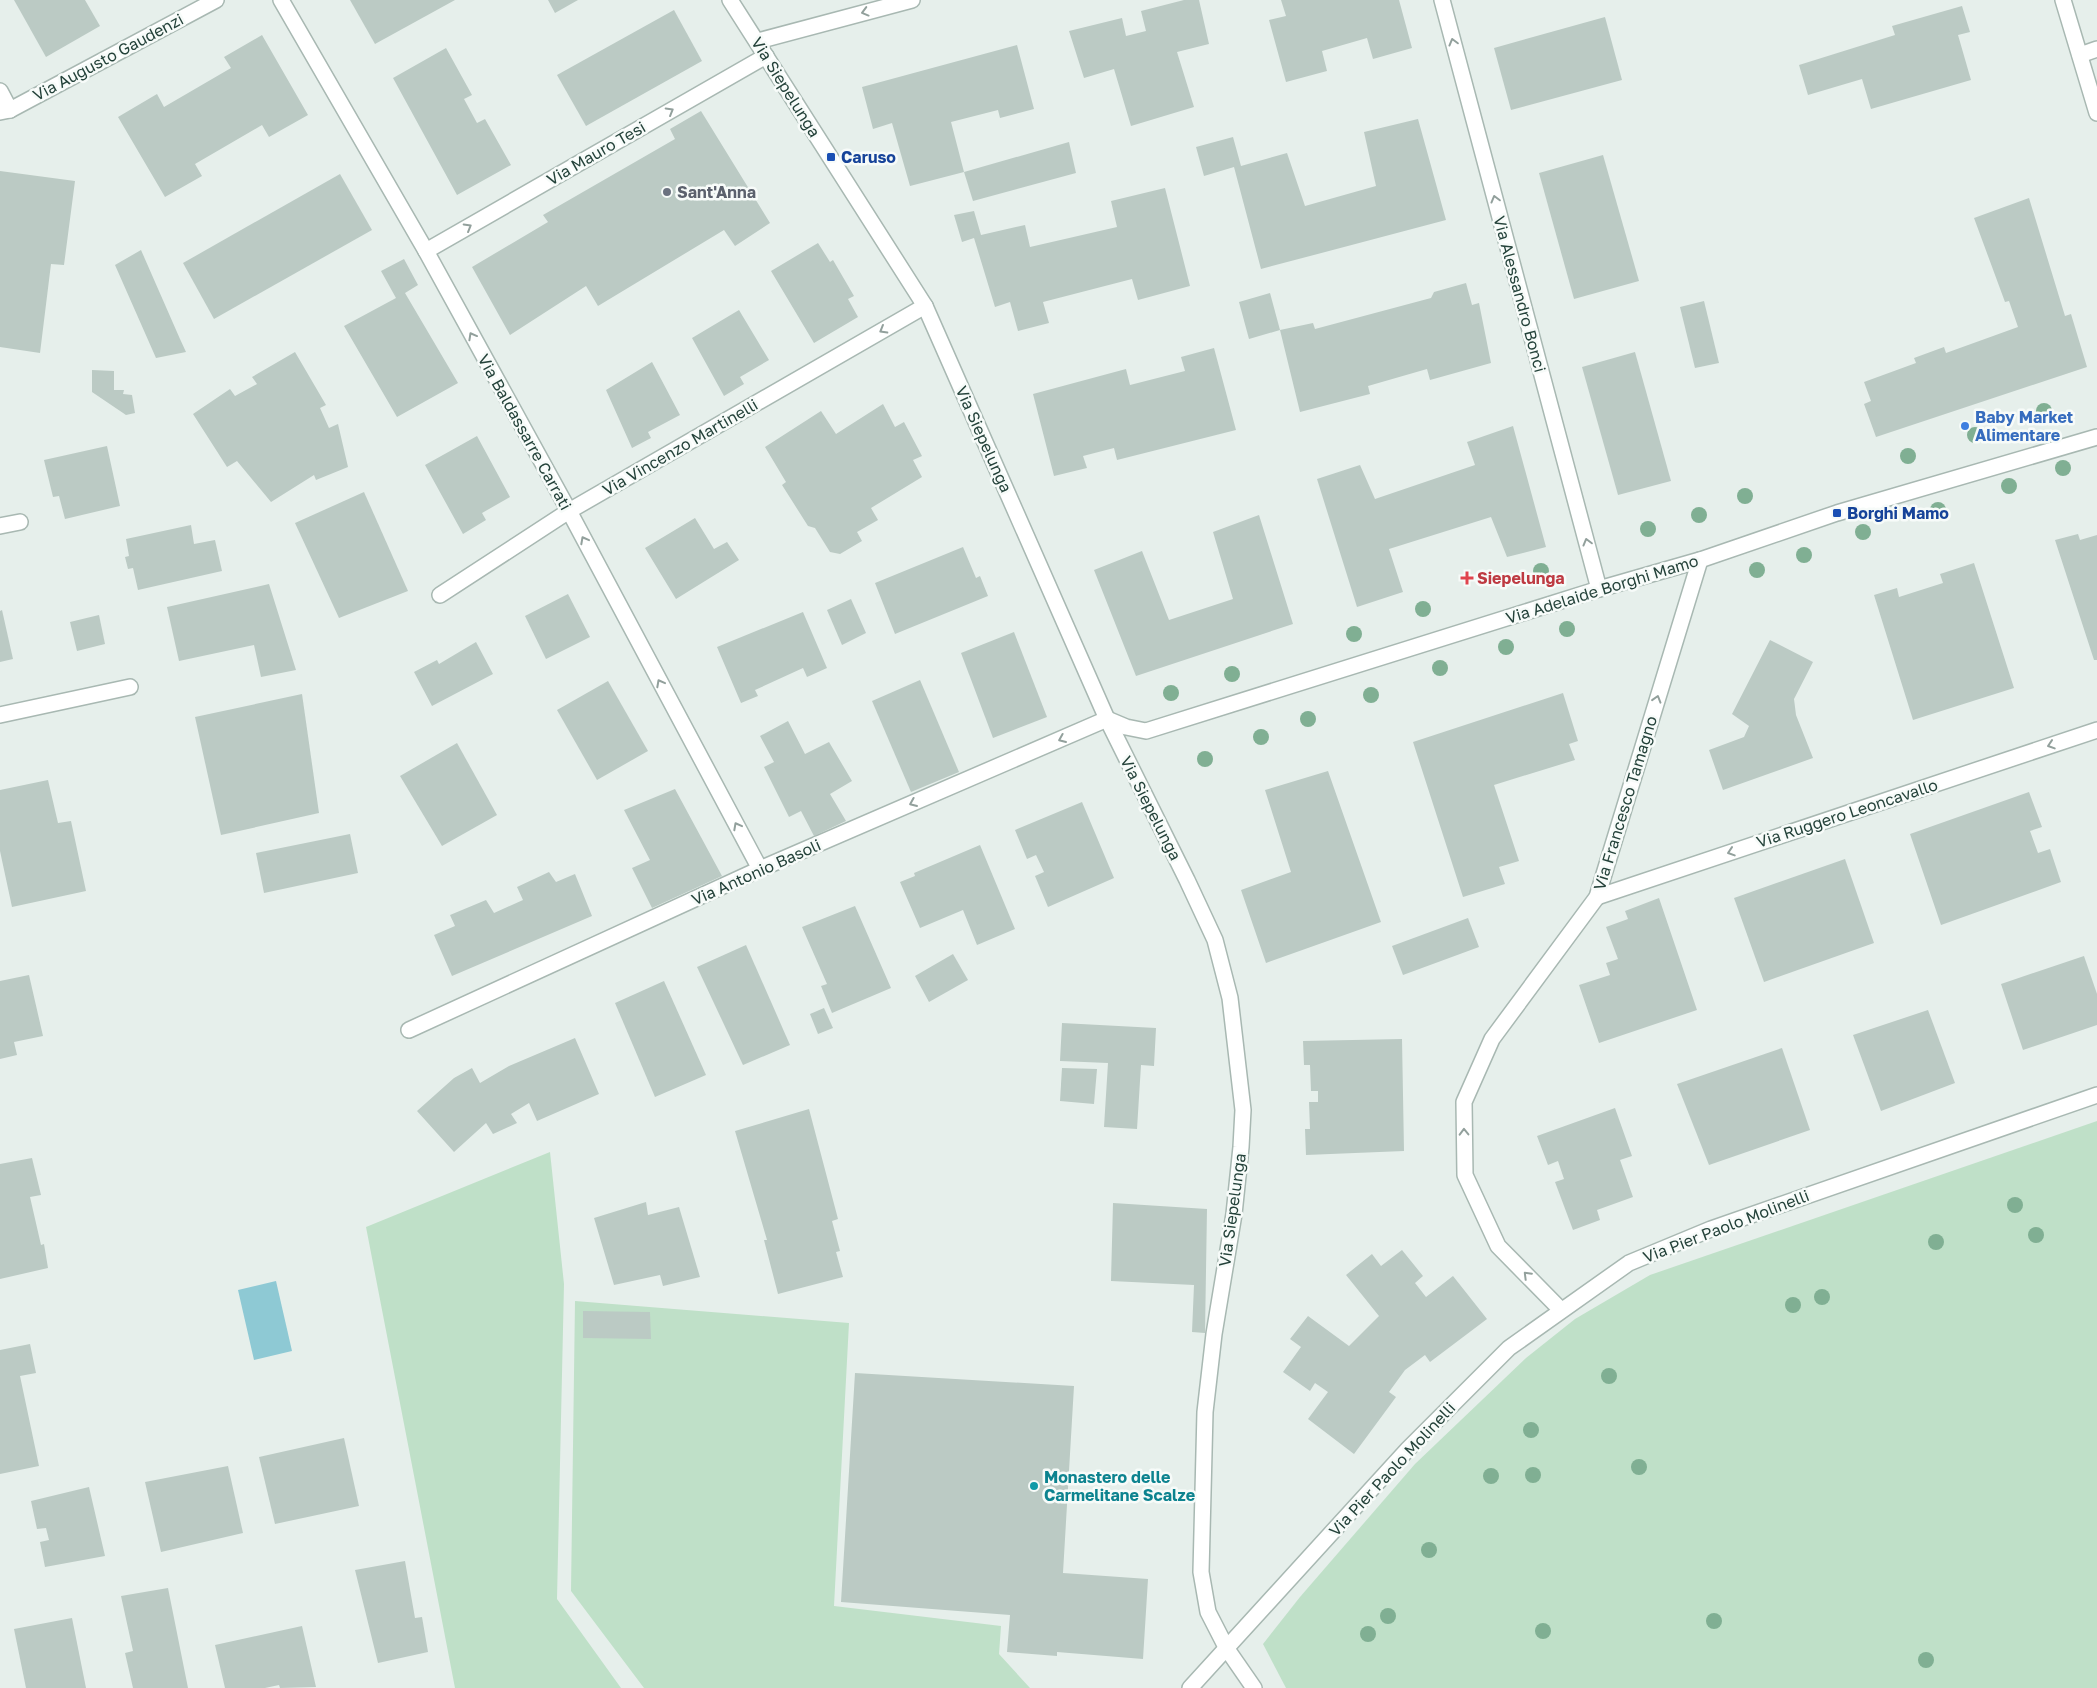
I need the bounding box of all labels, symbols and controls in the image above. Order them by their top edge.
one-way arrow [861,7,869,17]
street label: Via Augusto Gaudenzi [29,9,187,105]
street label: Via Siepelunga [747,33,825,141]
one-way arrow [1448,37,1459,46]
one-way arrow [664,107,673,117]
street label: Via Mauro Tesi [543,117,649,189]
place label: Caruso [841,147,896,167]
marker: Caruso [825,151,837,163]
place label: Sant'Anna [677,182,756,202]
marker: Sant'Anna [661,186,673,198]
one-way arrow [1490,194,1501,203]
street label: Via Alessandro Bonci [1489,214,1551,374]
one-way arrow [463,223,472,233]
one-way arrow [879,324,888,334]
one-way arrow [469,332,479,341]
street label: Via Baldassarre Carrati [474,351,576,513]
street label: Via Siepelunga [952,383,1016,495]
street label: Via Vincenzo Martinelli [599,394,761,500]
place label: Baby Market Alimentare [1975,407,2073,445]
marker: Baby Market Alimentare [1959,420,1971,432]
place label: Borghi Mamo [1847,503,1949,523]
marker: Borghi Mamo [1831,507,1843,519]
one-way arrow [580,536,590,545]
one-way arrow [1582,538,1592,546]
street label: Via Adelaide Borghi Mamo [1503,550,1701,628]
place label: Siepelunga [1477,568,1565,588]
marker: Siepelunga [1461,572,1473,584]
one-way arrow [657,679,667,688]
one-way arrow [1651,696,1661,704]
street label: Via Francesco Tamagno [1589,713,1661,893]
one-way arrow [1058,732,1067,743]
one-way arrow [2047,740,2055,750]
street label: Via Siepelunga [1116,752,1186,864]
street label: Via Ruggero Leoncavallo [1754,774,1940,852]
one-way arrow [909,797,918,808]
one-way arrow [733,823,743,832]
street label: Via Antonio Basoli [688,835,824,909]
one-way arrow [1727,846,1735,856]
one-way arrow [1459,1128,1470,1136]
street label: Via Siepelunga [1214,1152,1250,1268]
street label: Via Pier Paolo Molinelli [1640,1185,1812,1267]
one-way arrow [1524,1272,1533,1281]
street label: Via Pier Paolo Molinelli [1325,1398,1459,1540]
place label: Monastero delle Carmelitane Scalze [1044,1467,1195,1505]
marker: Monastero delle Carmelitane Scalze [1028,1480,1040,1492]

